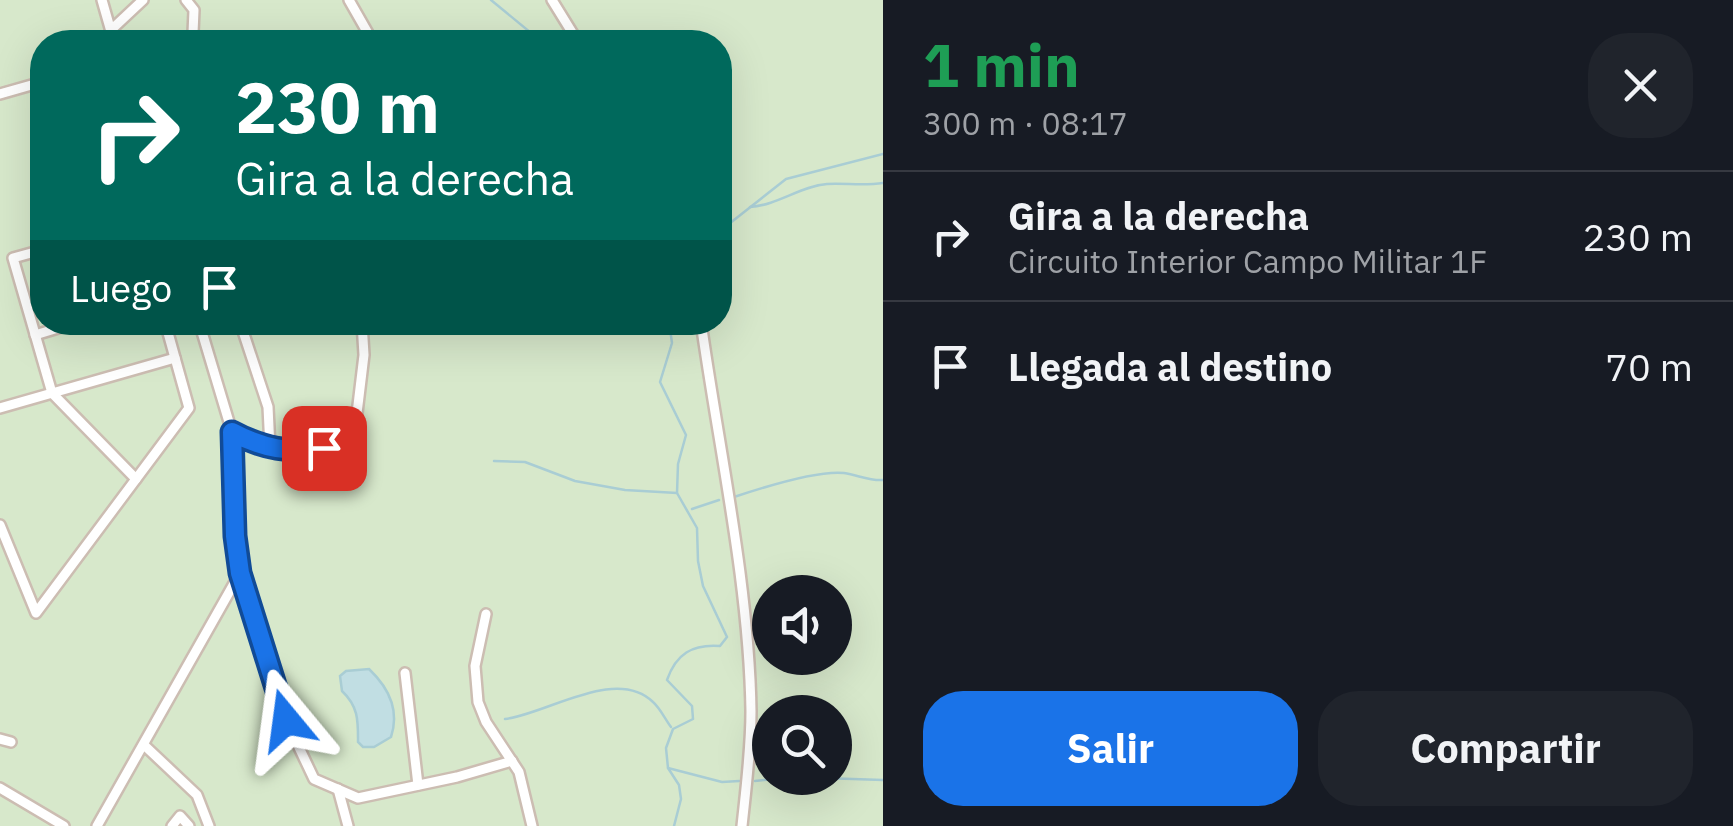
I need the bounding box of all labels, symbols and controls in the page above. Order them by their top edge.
text: 1 min [923,25,1080,104]
button: close [1588,33,1693,138]
text: 230 m [235,61,440,152]
icon: right [70,70,200,200]
text: 300 m · 08:17 [923,102,1128,144]
text: Gira a la derecha [235,149,574,207]
text: Gira a la derecha [1008,191,1309,240]
icon: right [923,209,978,264]
text: 230 m [1582,212,1693,261]
text: Circuito Interior Campo Militar 1F [1008,240,1487,282]
icon: arrive [192,260,247,315]
text: Luego [70,263,172,312]
icon: arrive [923,339,978,394]
text: Llegada al destino [1008,342,1332,391]
text: 70 m [1605,342,1693,391]
pin [282,406,367,491]
icon: arrive [297,421,352,476]
map controls [752,575,852,795]
button: sound [752,575,852,675]
position arrow [234,668,338,772]
button: Salir [923,691,1298,806]
button: Compartir [1318,691,1693,806]
button: search [752,695,852,795]

